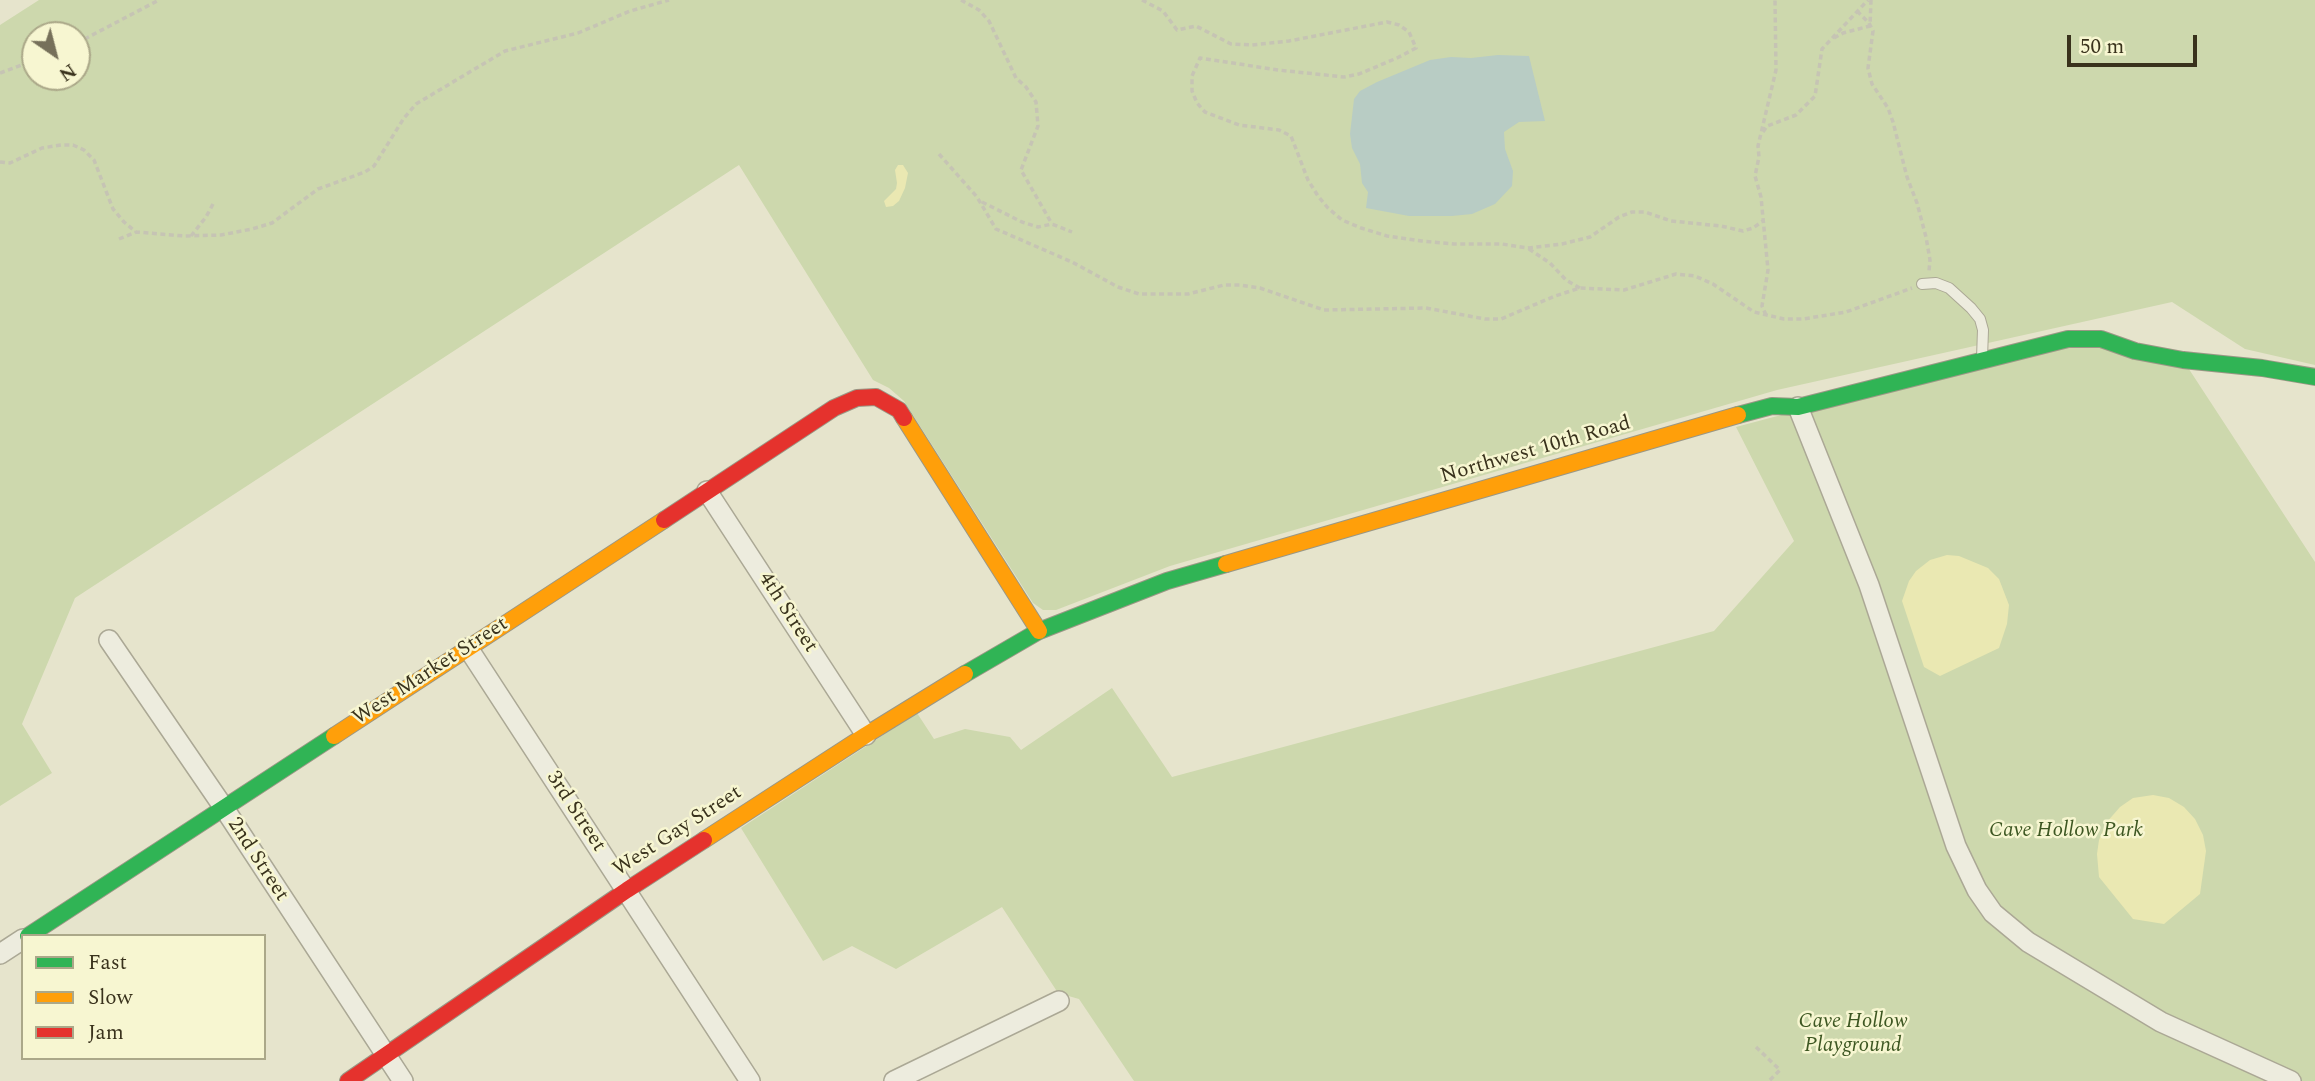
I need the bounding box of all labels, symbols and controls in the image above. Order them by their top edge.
north arrow [21,21,91,91]
scale bar [2070,21,2200,65]
text: 50 m [2080,31,2124,63]
text: N [53,56,82,88]
street label: Northwest 10th Road [1438,412,1634,490]
street label: 4th Street [752,568,822,658]
street label: West Market Street [349,612,513,732]
street label: 3rd Street [540,767,610,857]
street label: West Gay Street [609,781,747,883]
street label: 2nd Street [221,813,293,907]
park label: Cave Hollow Park [1989,819,2143,845]
legend [21,934,266,1060]
text: Fast [88,947,127,979]
text: Slow [88,982,132,1014]
park label: Cave Hollow Playground [1798,1010,1908,1060]
text: Jam [88,1017,124,1049]

